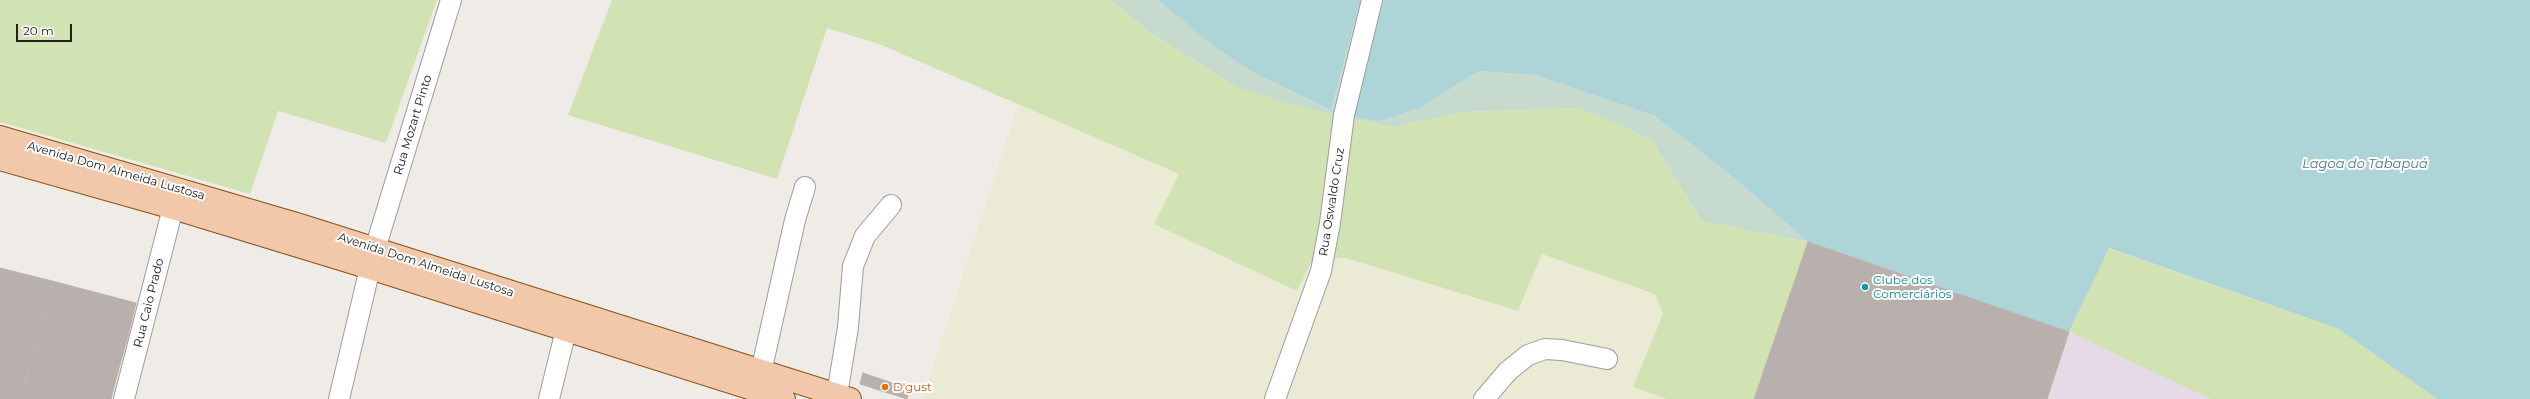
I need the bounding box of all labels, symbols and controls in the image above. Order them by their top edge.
scale bar [18,16,74,42]
text: 20 m [23,23,54,38]
street label: Rua Mozart Pinto [391,73,435,177]
street label: Avenida Dom Almeida Lustosa [25,139,207,203]
street label: Rua Oswaldo Cruz [1316,147,1348,257]
water label: Lagoa do Tabapuá [2302,156,2428,172]
street label: Avenida Dom Almeida Lustosa [336,230,516,300]
street label: Rua Caio Prado [131,257,167,349]
place label: Clube dos Comerciários [1873,273,1952,301]
marker: Clube dos Comerciários [1860,282,1870,292]
place label: D'gust [893,380,932,394]
marker: D'gust [880,382,890,392]

